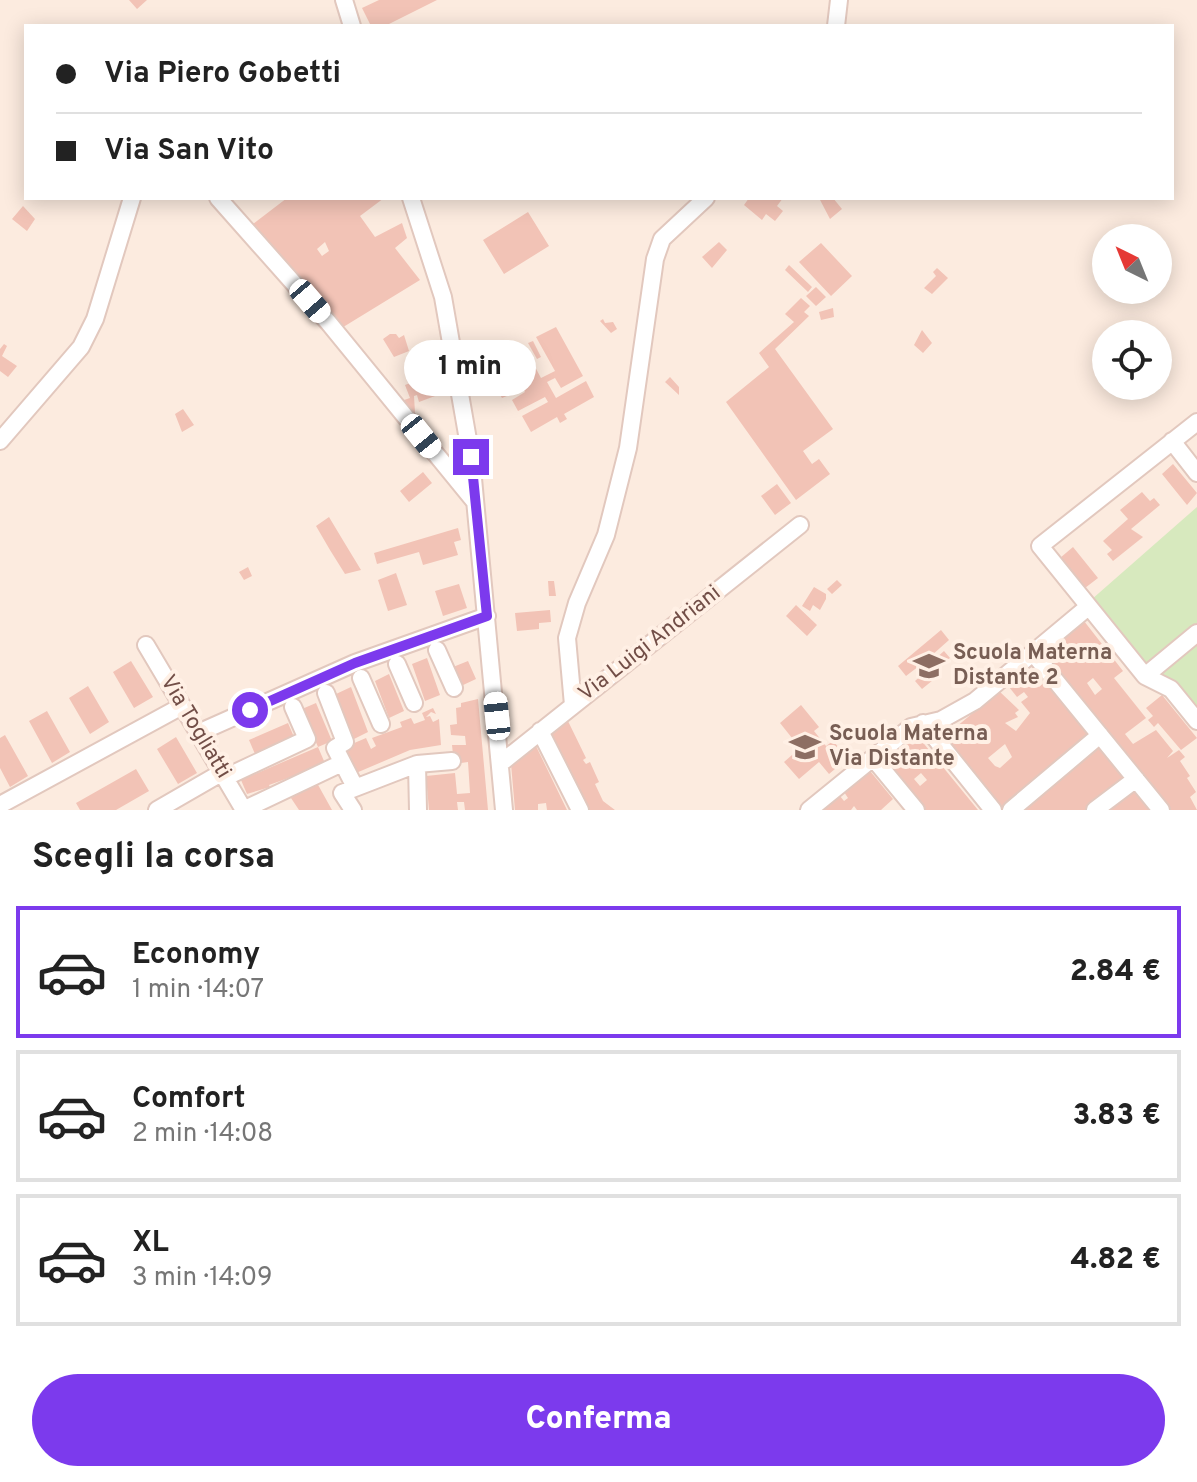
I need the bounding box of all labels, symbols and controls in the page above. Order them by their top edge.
text: Via Piero Gobetti [104,56,341,93]
text: Via San Vito [104,133,274,170]
north arrow [1092,224,1172,304]
map controls [1092,224,1172,400]
car [285,275,335,327]
button: locate [1092,320,1172,400]
callout: 1 min [405,341,537,397]
text: 1 min [438,351,502,384]
car [397,410,445,462]
route end [453,439,489,475]
street label: Via Luigi Andriani [573,580,727,708]
place label: Scuola Materna Distante 2 [953,640,1112,692]
school or university icon: Scuola Materna Distante 2 [912,649,946,683]
street label: Via Togliatti [154,670,236,784]
car [483,691,511,741]
route start [232,692,268,728]
place label: Scuola Materna Via Distante [829,721,988,773]
school or university icon: Scuola Materna Via Distante [788,730,822,764]
text: Scegli la corsa [32,835,275,881]
icon: car [36,936,108,1008]
text: Economy [132,937,260,974]
text: 2.84 € [1070,954,1161,991]
text: 1 min · 14:07 [132,974,264,1007]
icon: car [36,1080,108,1152]
text: Comfort [132,1081,245,1118]
text: 3.83 € [1073,1098,1161,1135]
text: 2 min · 14:08 [132,1118,273,1151]
icon: car [36,1224,108,1296]
text: XL [132,1225,169,1262]
text: 4.82 € [1070,1242,1161,1279]
text: 3 min · 14:09 [132,1262,273,1295]
button: Conferma [32,1374,1165,1466]

